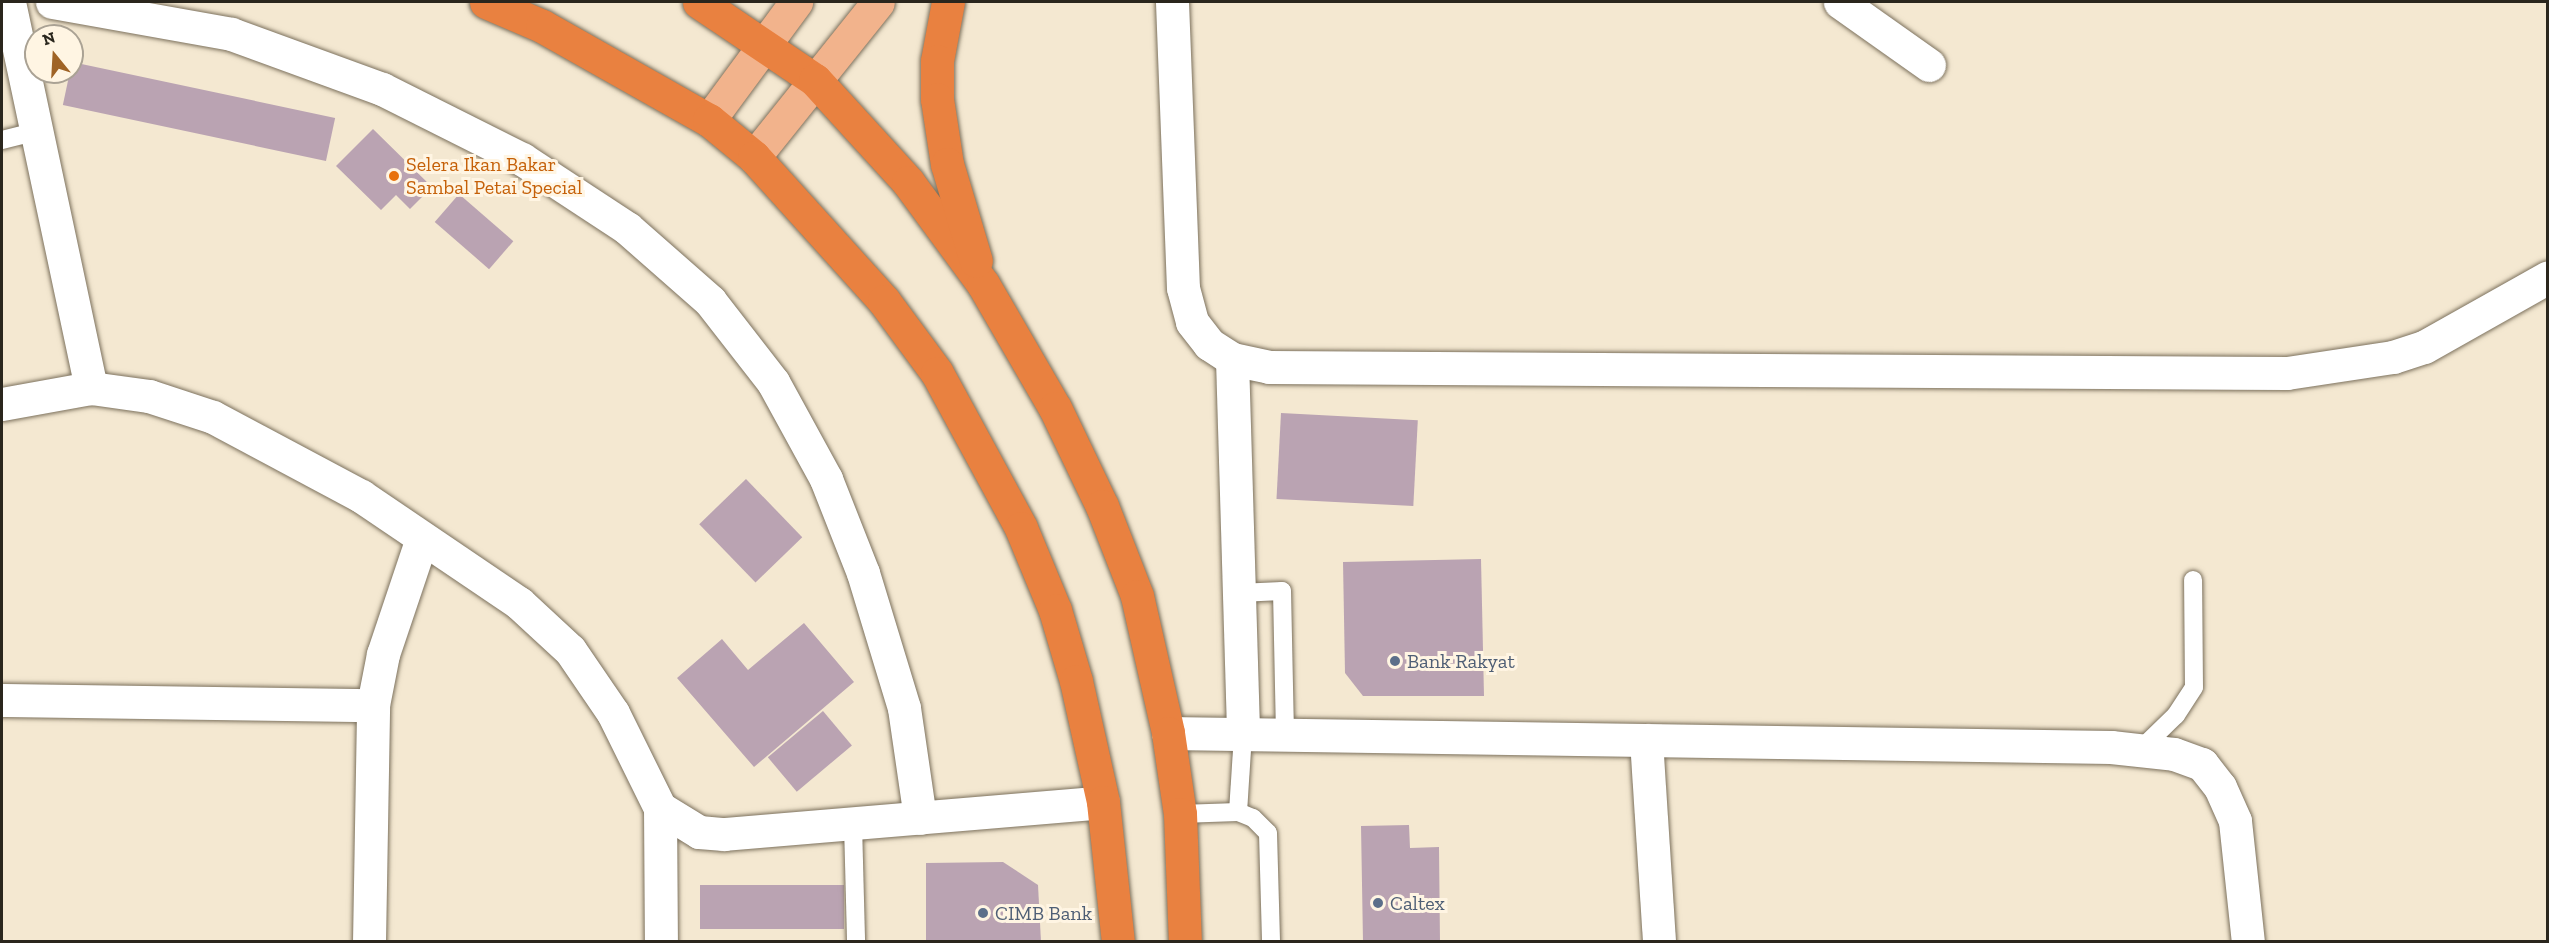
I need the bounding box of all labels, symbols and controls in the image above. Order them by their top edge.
north arrow [24,24,84,84]
text: N [40,27,58,49]
place label: Selera Ikan Bakar Sambal Petai Special [406,152,582,199]
marker: Selera Ikan Bakar Sambal Petai Special [387,169,401,183]
place label: Bank Rakyat [1407,649,1515,673]
marker: Bank Rakyat [1388,654,1402,668]
place label: Caltex [1390,891,1445,915]
marker: Caltex [1371,896,1385,910]
place label: CIMB Bank [995,901,1092,925]
marker: CIMB Bank [976,906,990,920]

